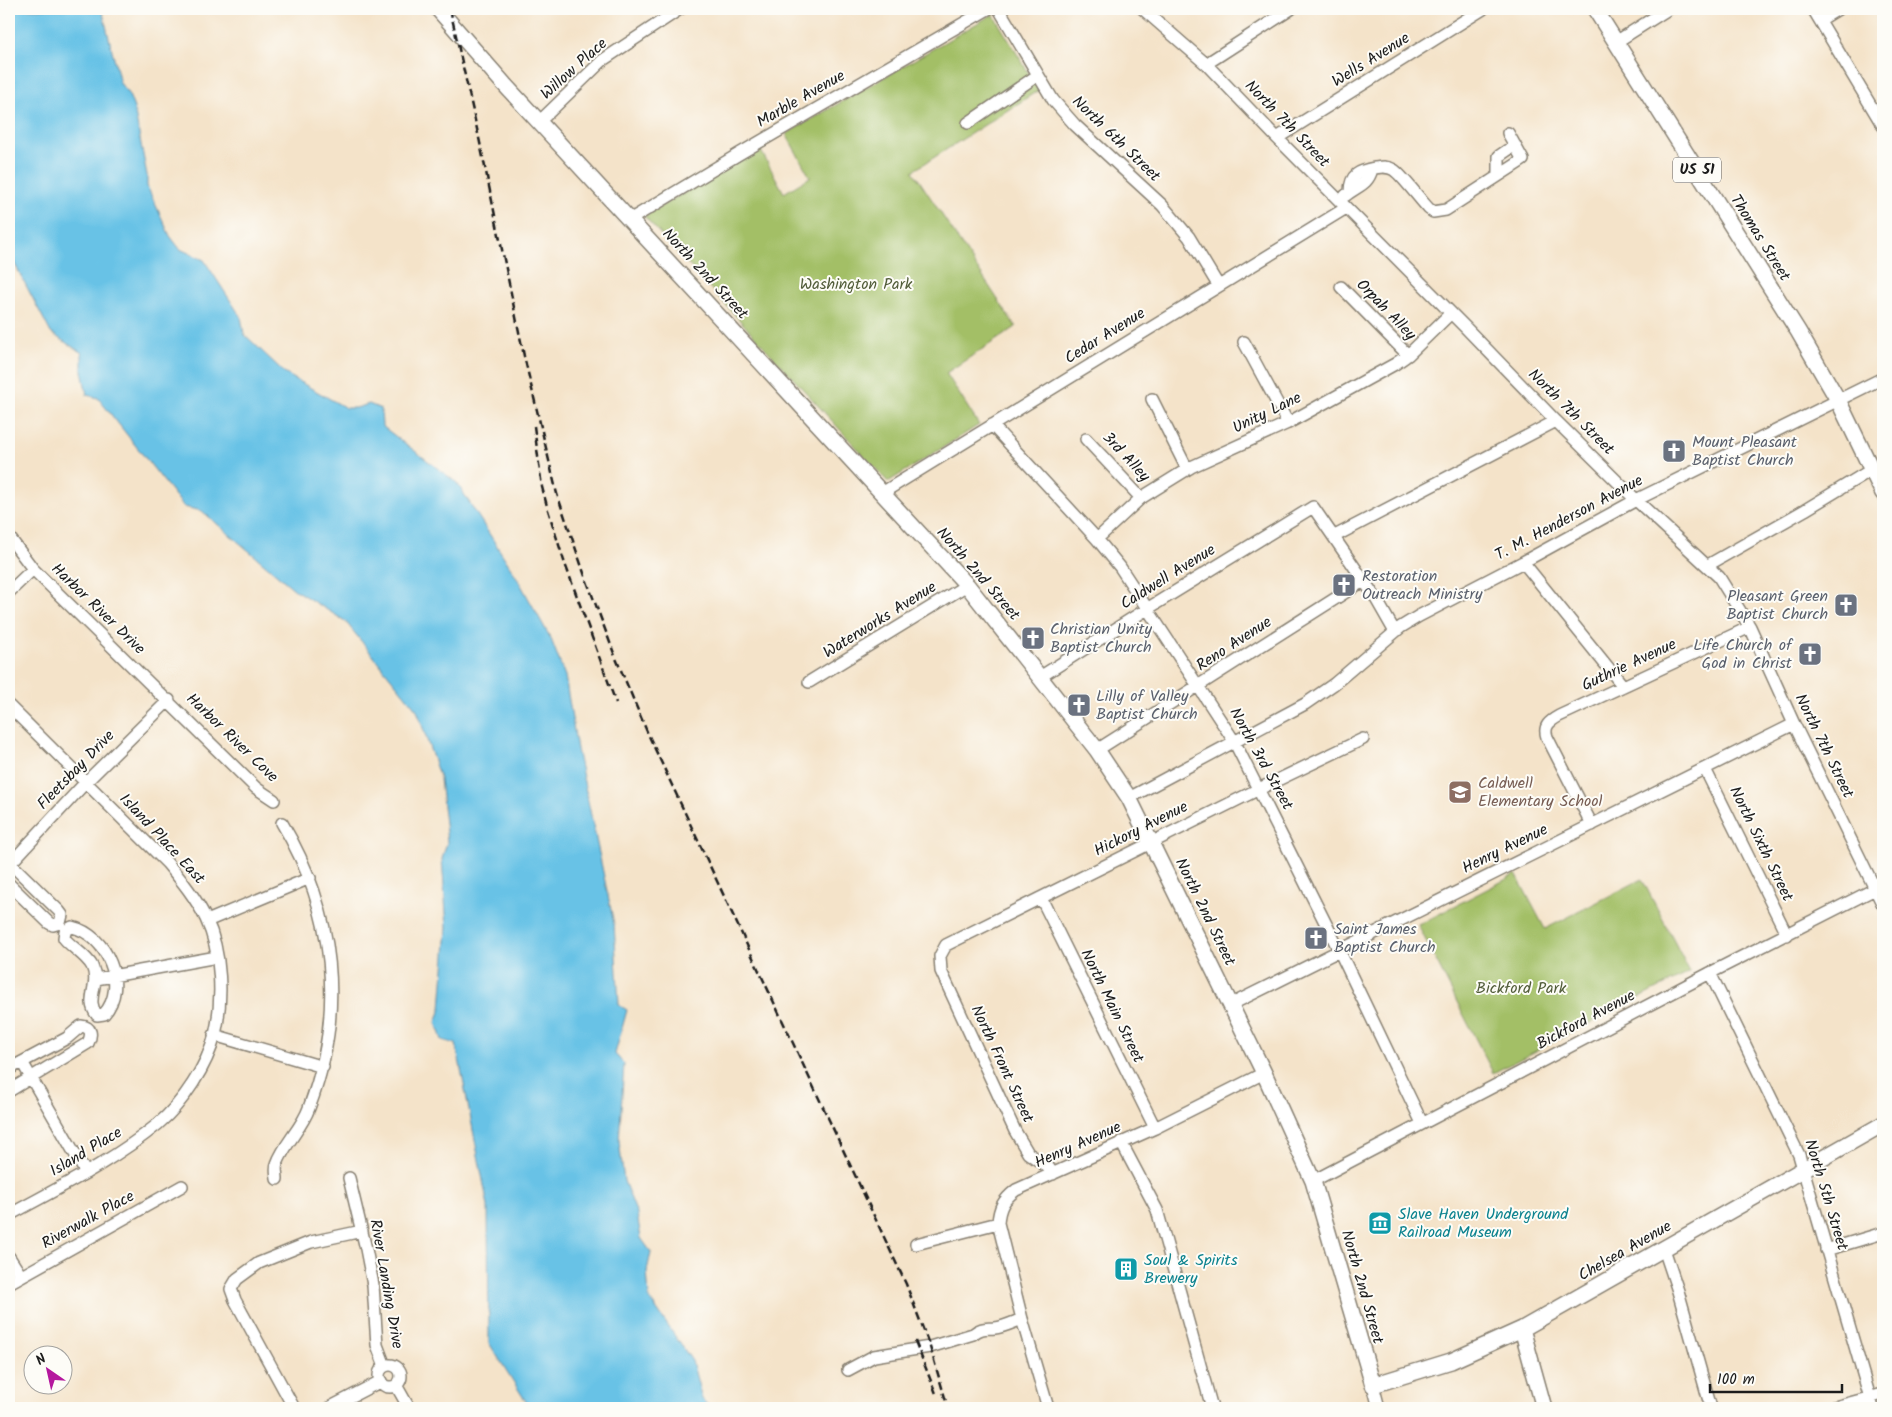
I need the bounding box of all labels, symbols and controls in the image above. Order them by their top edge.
street label: Wells Avenue [1327,26,1415,94]
street label: Willow Place [535,32,613,106]
street label: Marble Avenue [752,64,850,134]
street label: North 7th Street [1239,74,1336,174]
street label: North 6th Street [1066,90,1167,189]
road number: US 51 [1673,158,1721,182]
street label: Thomas Street [1723,190,1797,287]
street label: North 2nd Street [656,223,755,326]
park label: Washington Park [800,272,913,297]
street label: Orpah Alley [1350,273,1422,347]
street label: Cedar Avenue [1060,301,1150,371]
street label: North 7th Street [1522,363,1621,462]
street label: Unity Lane [1228,386,1306,440]
street label: 3rd Alley [1096,426,1156,488]
place label: Mount Pleasant Baptist Church [1692,430,1798,473]
church icon: Mount Pleasant Baptist Church [1661,438,1687,464]
street label: T. M. Henderson Avenue [1490,468,1648,568]
street label: North 2nd Street [930,522,1026,627]
street label: Caldwell Avenue [1115,538,1221,616]
street label: Harbor River Drive [45,557,151,661]
place label: Restoration Outreach Ministry [1362,564,1483,607]
church icon: Restoration Outreach Ministry [1331,572,1357,598]
street label: Waterworks Avenue [818,575,942,665]
place label: Pleasant Green Baptist Church [1726,584,1828,627]
church icon: Pleasant Green Baptist Church [1833,592,1859,618]
street label: Reno Avenue [1191,610,1277,678]
place label: Christian Unity Baptist Church [1050,617,1153,660]
church icon: Christian Unity Baptist Church [1020,625,1046,651]
street label: Guthrie Avenue [1577,632,1681,698]
place label: Life Church of God in Christ [1693,633,1794,676]
church icon: Life Church of God in Christ [1797,641,1823,667]
place label: Lilly of Valley Baptist Church [1096,684,1198,727]
street label: Harbor River Cove [180,687,284,789]
street label: North 7th Street [1788,689,1861,803]
church icon: Lilly of Valley Baptist Church [1066,692,1092,718]
street label: North 3rd Street [1222,703,1300,816]
street label: Fleetsbay Drive [31,724,121,816]
place label: Caldwell Elementary School [1478,771,1603,814]
school or university icon: Caldwell Elementary School [1447,779,1473,805]
street label: North Sixth Street [1722,782,1800,907]
street label: Island Place East [113,788,212,891]
street label: Hickory Avenue [1090,795,1192,863]
street label: Henry Avenue [1458,817,1552,881]
street label: North 2nd Street [1168,854,1242,971]
place label: Saint James Baptist Church [1334,917,1436,960]
church icon: Saint James Baptist Church [1303,925,1329,951]
street label: North Main Street [1074,945,1151,1068]
park label: Bickford Park [1476,976,1567,1001]
street label: Bickford Avenue [1532,983,1640,1057]
street label: North Front Street [964,1001,1041,1128]
street label: Henry Avenue [1031,1115,1125,1175]
street label: Island Place [45,1121,127,1183]
street label: North 5th Street [1797,1136,1855,1254]
street label: Riverwalk Place [37,1184,139,1256]
place label: Slave Haven Underground Railroad Museum [1398,1202,1569,1245]
museum icon: Slave Haven Underground Railroad Museum [1367,1210,1393,1236]
street label: Chelsea Avenue [1574,1214,1676,1288]
street label: River Landing Drive [362,1217,410,1351]
street label: North 2nd Street [1334,1227,1390,1348]
place label: Soul & Spirits Brewery [1144,1248,1238,1291]
building icon: Soul & Spirits Brewery [1113,1256,1139,1282]
north arrow [22,1344,72,1394]
text: N [31,1348,51,1372]
scale bar [1710,1362,1842,1394]
text: 100 m [1717,1368,1755,1392]

